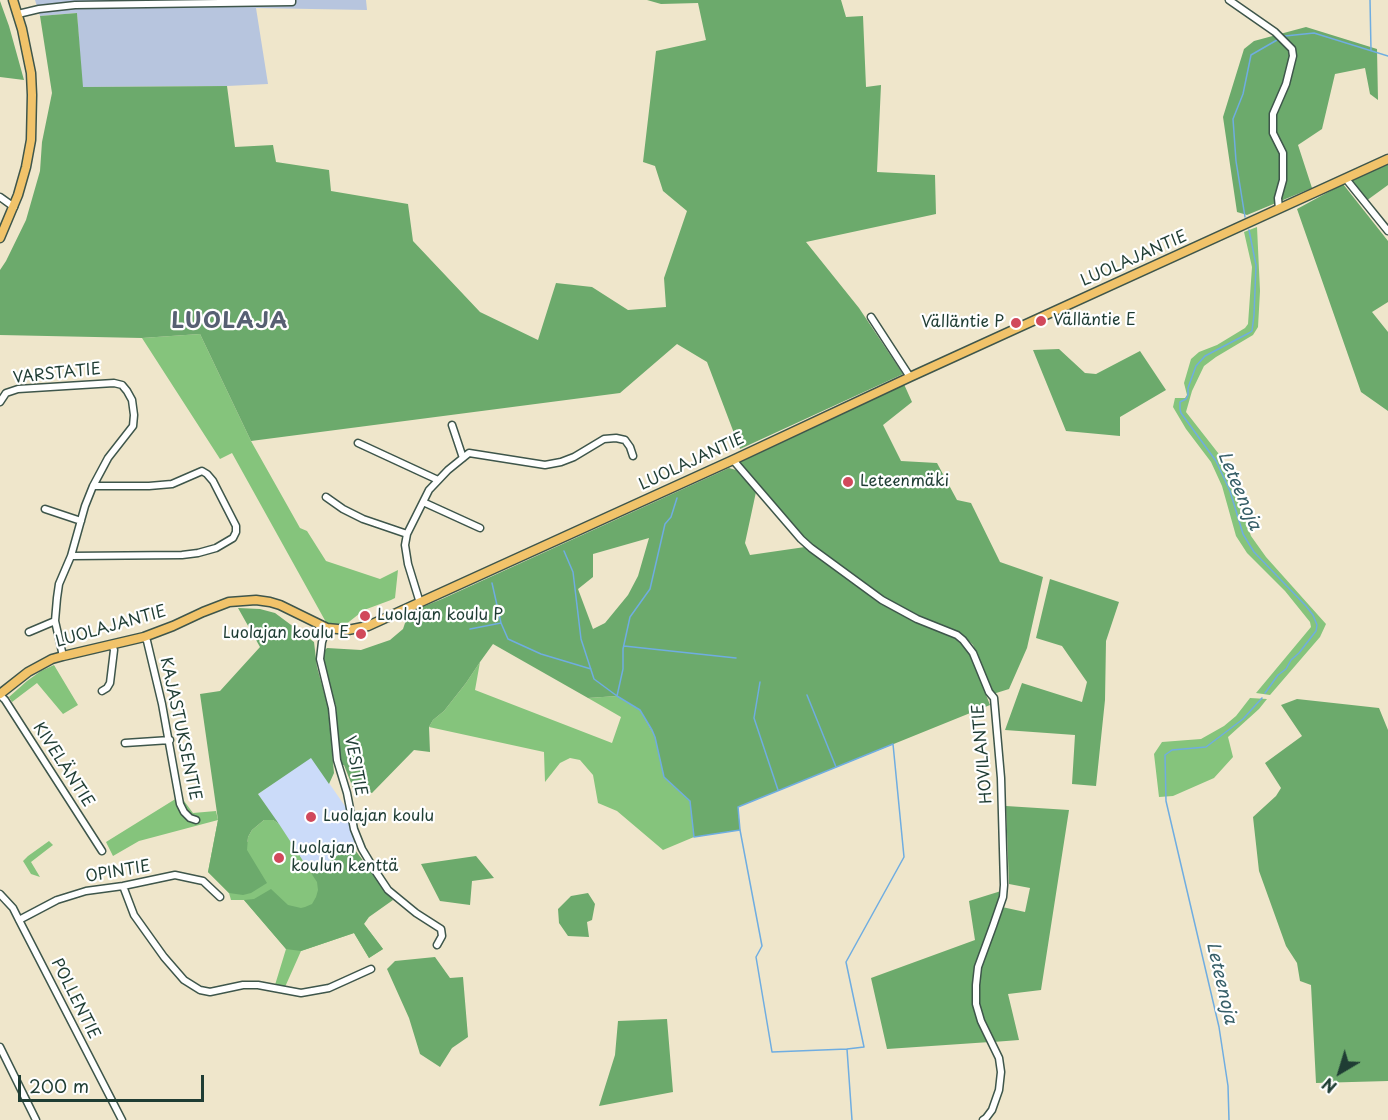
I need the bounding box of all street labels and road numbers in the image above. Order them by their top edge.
street label: LUOLAJANTIE [1078,227,1190,291]
street label: VARSTATIE [12,360,102,388]
street label: LUOLAJANTIE [636,429,748,495]
street label: LUOLAJANTIE [53,602,169,652]
street label: KAJASTUKSENTIE [155,656,205,802]
street label: HOVILANTIE [969,703,997,805]
street label: KIVELÄNTIE [28,719,98,811]
street label: VESITIE [340,734,370,798]
street label: OPINTIE [84,857,152,887]
street label: POLLENTIE [46,955,104,1043]

